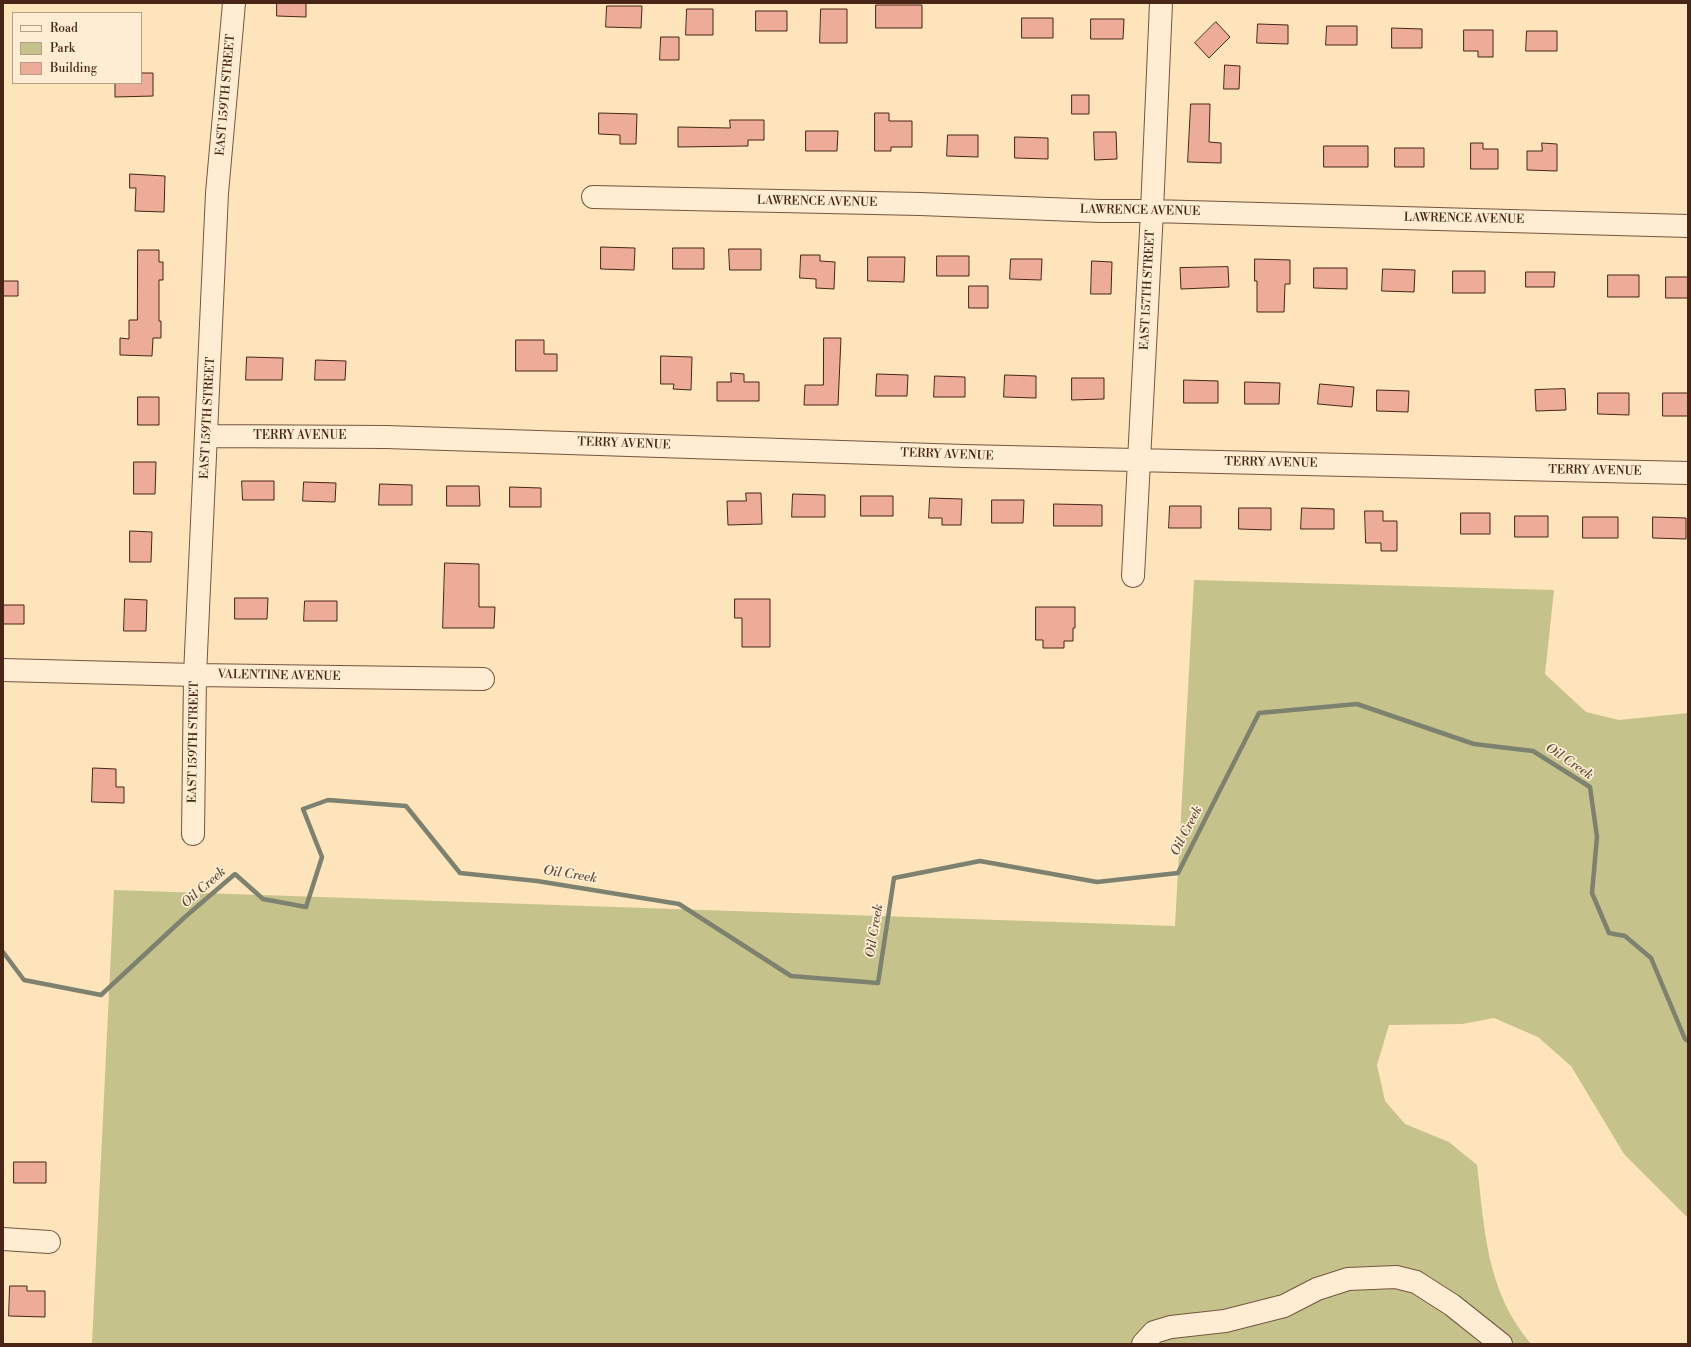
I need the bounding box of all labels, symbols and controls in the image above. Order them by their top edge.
legend [12,12,142,84]
text: Road [50,21,78,36]
street label: EAST 159TH STREET [214,34,238,156]
text: Park [50,41,75,56]
text: Building [50,61,97,76]
street label: LAWRENCE AVENUE [757,194,877,210]
street label: LAWRENCE AVENUE [1080,203,1200,219]
street label: LAWRENCE AVENUE [1404,211,1524,227]
street label: EAST 157TH STREET [1138,229,1158,351]
street label: EAST 159TH STREET [198,357,218,479]
street label: TERRY AVENUE [253,429,347,443]
street label: TERRY AVENUE [577,435,671,453]
street label: TERRY AVENUE [900,446,994,464]
street label: TERRY AVENUE [1224,455,1318,471]
street label: TERRY AVENUE [1548,463,1642,479]
street label: VALENTINE AVENUE [217,668,341,684]
street label: EAST 159TH STREET [186,681,202,803]
water label: Oil Creek [1542,740,1596,784]
water label: Oil Creek [1168,803,1206,859]
water label: Oil Creek [542,863,598,887]
water label: Oil Creek [178,864,230,912]
water label: Oil Creek [863,903,887,959]

